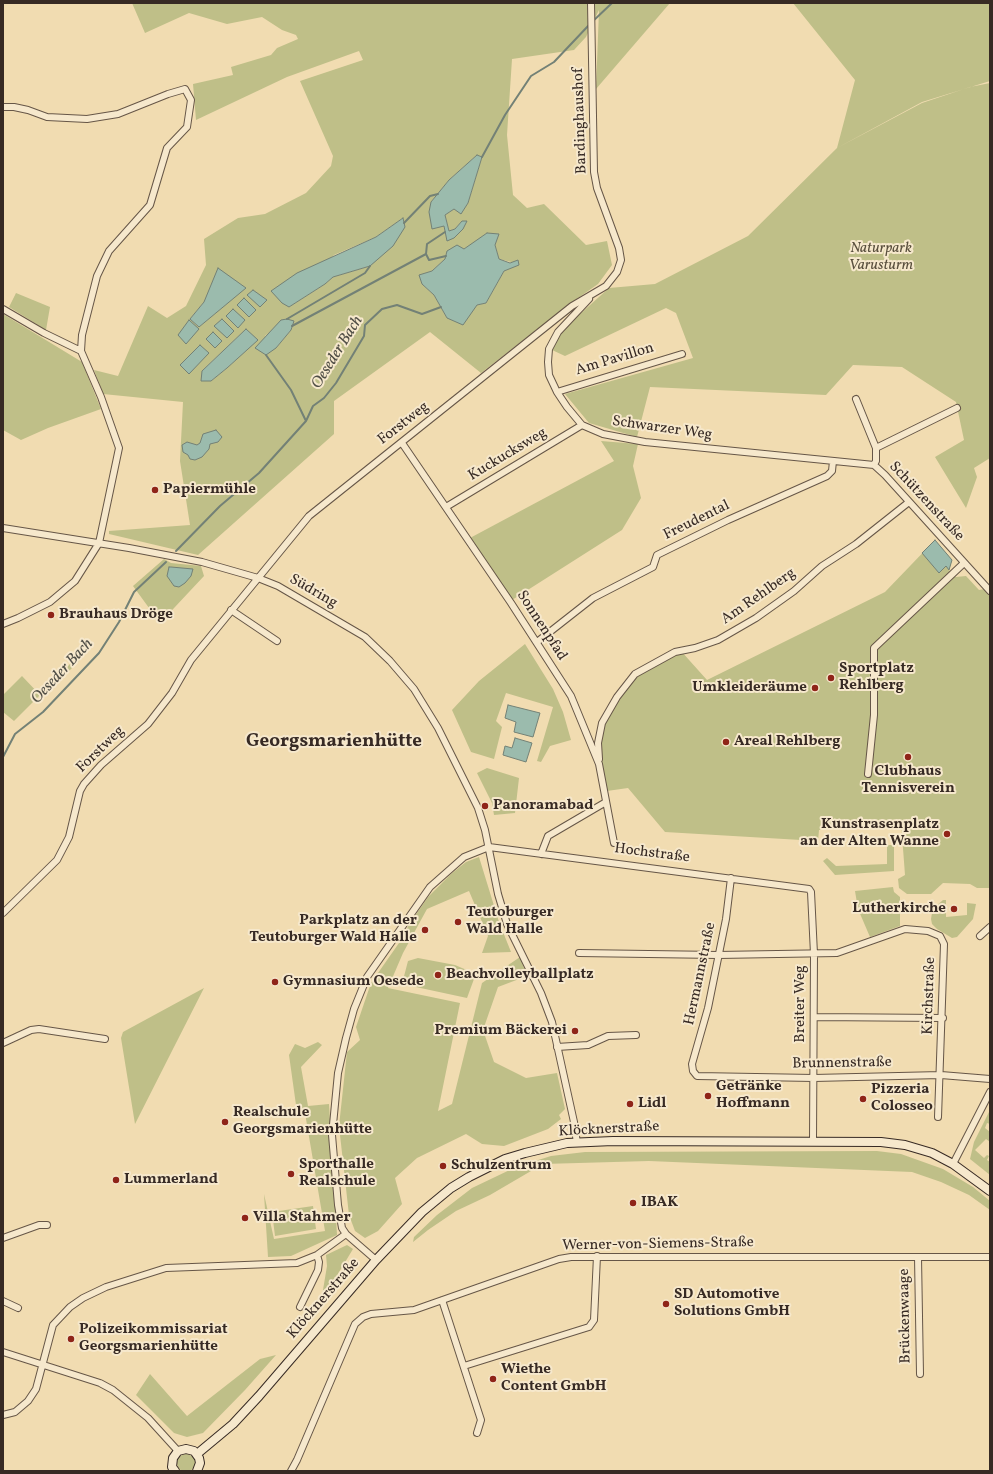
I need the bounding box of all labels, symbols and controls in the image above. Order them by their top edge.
street label: Bardinghaushof [570,68,592,174]
park label: Naturpark Varusturm [849,240,913,275]
water label: Oeseder Bach [308,313,368,393]
street label: Am Pavillon [574,340,656,380]
street label: Forstweg [375,398,433,450]
street label: Schwarzer Weg [611,413,713,445]
street label: Kuckucksweg [465,425,551,485]
street label: Schützenstraße [885,458,967,546]
place label: Papiermühle [163,481,256,499]
marker: Papiermühle [150,485,160,495]
street label: Freudental [661,497,733,545]
street label: Am Rehlberg [718,565,800,629]
street label: Südring [286,571,340,613]
street label: Sonnenpfad [512,588,570,664]
place label: Brauhaus Dröge [59,606,173,624]
marker: Brauhaus Dröge [46,610,56,620]
water label: Oeseder Bach [28,635,98,709]
place label: Sportplatz Rehlberg [839,660,914,695]
marker: Sportplatz Rehlberg [826,673,836,683]
place label: Umkleideräume [692,679,807,697]
marker: Umkleideräume [810,683,820,693]
street label: Forstweg [73,723,129,777]
district label: Georgsmarienhütte [246,732,422,754]
place label: Areal Rehlberg [734,733,840,751]
marker: Areal Rehlberg [721,737,731,747]
marker: Clubhaus Tennisverein [903,752,913,762]
place label: Clubhaus Tennisverein [861,763,955,798]
place label: Panoramabad [493,797,593,815]
marker: Panoramabad [480,801,490,811]
place label: Kunstrasenplatz an der Alten Wanne [800,816,939,851]
marker: Kunstrasenplatz an der Alten Wanne [942,829,952,839]
street label: Hochstraße [613,840,691,868]
place label: Lutherkirche [852,900,946,918]
place label: Teutoburger Wald Halle [466,904,554,939]
marker: Lutherkirche [949,904,959,914]
place label: Parkplatz an der Teutoburger Wald Halle [249,912,417,947]
marker: Teutoburger Wald Halle [453,917,463,927]
street label: Hermannstraße [681,921,721,1027]
marker: Parkplatz an der Teutoburger Wald Halle [420,925,430,935]
street label: Kirchstraße [920,957,940,1035]
street label: Breiter Weg [792,965,810,1043]
place label: Beachvolleyballplatz [446,966,594,984]
marker: Beachvolleyballplatz [433,970,443,980]
place label: Gymnasium Oesede [283,973,424,991]
marker: Gymnasium Oesede [270,977,280,987]
place label: Premium Bäckerei [435,1022,567,1040]
marker: Premium Bäckerei [570,1026,580,1036]
street label: Brunnenstraße [792,1054,892,1074]
place label: Getränke Hoffmann [716,1078,790,1113]
place label: Pizzeria Colosseo [871,1081,933,1116]
marker: Getränke Hoffmann [703,1091,713,1101]
marker: Pizzeria Colosseo [858,1094,868,1104]
place label: Lidl [638,1095,666,1113]
marker: Lidl [625,1099,635,1109]
place label: Realschule Georgsmarienhütte [233,1104,372,1139]
marker: Realschule Georgsmarienhütte [220,1117,230,1127]
street label: Klöcknerstraße [558,1118,660,1142]
place label: Sporthalle Realschule [299,1156,375,1191]
place label: Schulzentrum [451,1157,551,1175]
marker: Schulzentrum [438,1161,448,1171]
marker: Sporthalle Realschule [286,1169,296,1179]
place label: Lummerland [124,1171,218,1189]
marker: Lummerland [111,1175,121,1185]
place label: IBAK [641,1194,678,1212]
marker: IBAK [628,1198,638,1208]
place label: Villa Stahmer [253,1209,351,1227]
marker: Villa Stahmer [240,1213,250,1223]
street label: Werner-von-Siemens-Straße [562,1234,754,1256]
street label: Klöcknerstraße [284,1255,364,1343]
street label: Brückenwaage [896,1268,916,1364]
place label: SD Automotive Solutions GmbH [674,1286,790,1321]
marker: SD Automotive Solutions GmbH [661,1299,671,1309]
place label: Polizeikommissariat Georgsmarienhütte [79,1321,228,1356]
marker: Polizeikommissariat Georgsmarienhütte [66,1334,76,1344]
place label: Wiethe Content GmbH [501,1361,606,1396]
marker: Wiethe Content GmbH [488,1374,498,1384]

